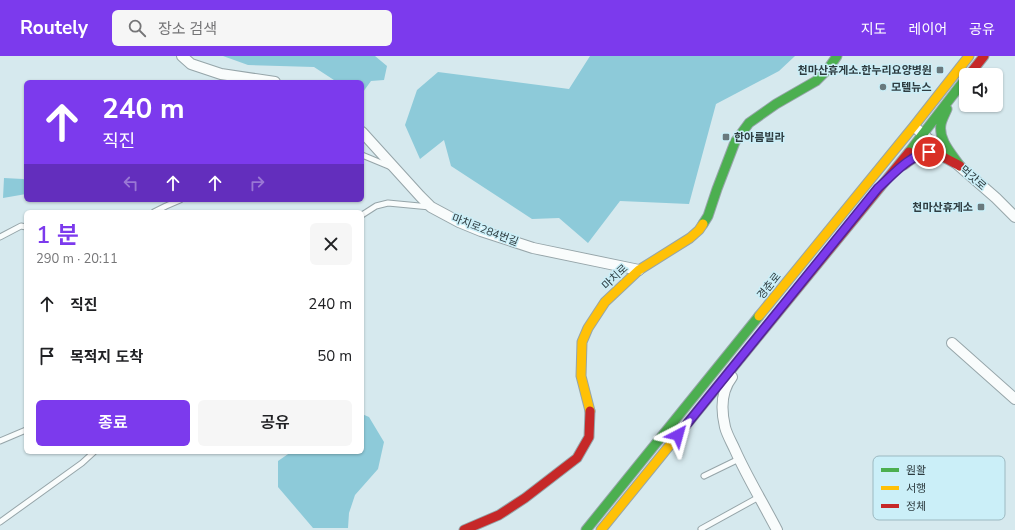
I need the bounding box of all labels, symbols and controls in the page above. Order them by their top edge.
search box [112,10,392,46]
text: Routely [20,15,88,41]
icon: search [126,17,148,39]
text: 장소 검색 [158,19,217,39]
text: 지도 [861,20,887,39]
text: 레이어 [909,20,947,39]
text: 공유 [969,20,995,39]
place label: 천마산휴게소.한누리요양병원 [798,63,932,78]
marker: 천마산휴게소.한누리요양병원 [935,65,945,75]
map controls [959,68,1003,112]
button: sound [959,68,1003,112]
place label: 모텔뉴스 [891,80,931,95]
marker: 모텔뉴스 [878,82,888,92]
text: 240 m [102,90,185,128]
icon: ahead [36,96,88,148]
text: 직진 [102,129,135,153]
place label: 한아름빌라 [734,130,785,145]
marker: 한아름빌라 [721,132,731,142]
pin [912,135,946,169]
icon: arrive [918,141,940,163]
street label: 먹갓로 [957,162,989,194]
icon: left [120,172,142,194]
icon: ahead [162,172,184,194]
icon: ahead [204,172,226,194]
icon: right [246,172,268,194]
place label: 천마산휴게소 [912,200,973,215]
marker: 천마산휴게소 [976,202,986,212]
street label: 마치로284번길 [449,210,521,250]
text: 1 분 [36,219,79,251]
button: close [310,223,352,265]
text: 290 m · 20:11 [36,250,118,268]
street label: 마치로 [599,261,631,293]
street label: 경춘로 [754,269,784,303]
icon: ahead [36,293,58,315]
text: 240 m [308,294,352,314]
text: 직진 [70,295,98,315]
icon: arrive [36,345,58,367]
text: 50 m [317,346,352,366]
text: 목적지 도착 [70,347,143,367]
button: 종료 [36,400,190,446]
button: 공유 [198,400,352,446]
position arrow [657,414,699,456]
legend [873,456,1005,520]
text: 원활 [906,463,926,478]
text: 서행 [906,481,926,496]
text: 정체 [906,499,926,514]

